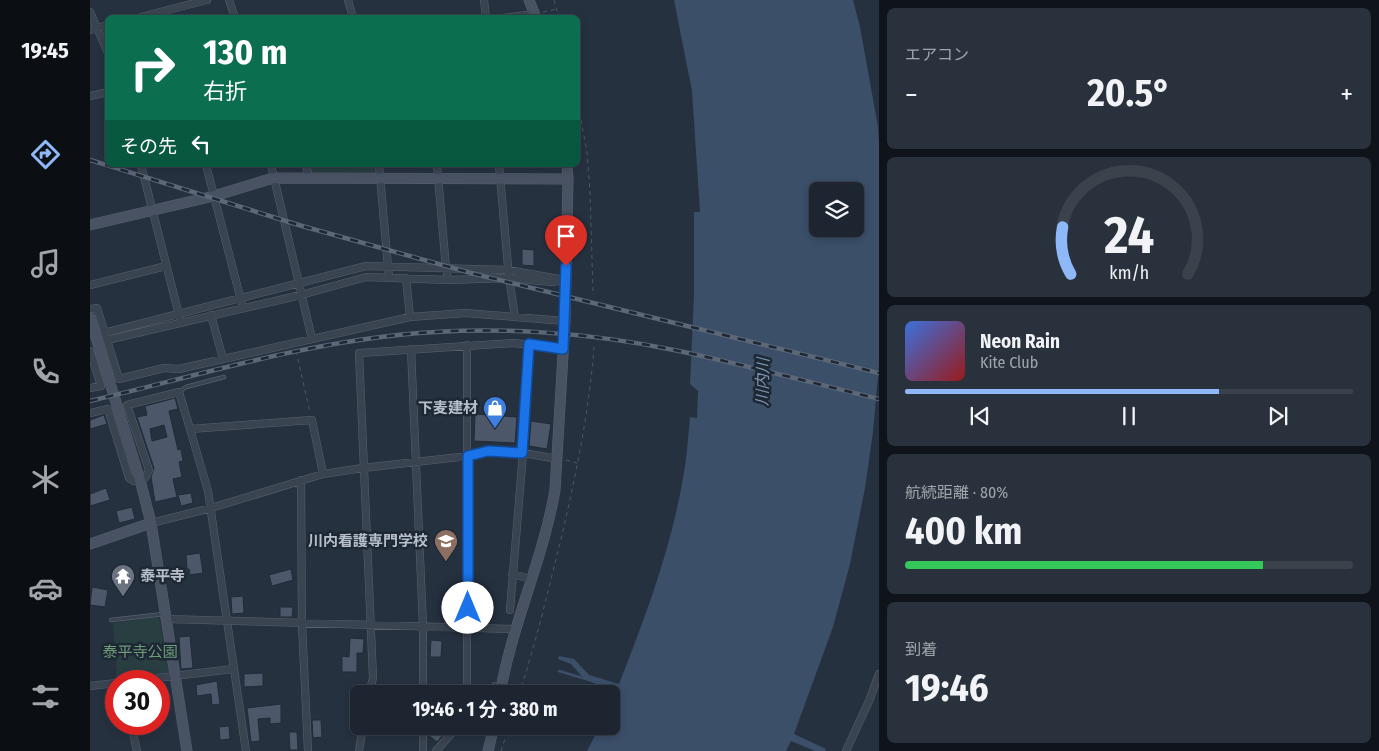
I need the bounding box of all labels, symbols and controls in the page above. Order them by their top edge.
text: 130 m [203,31,287,73]
icon: right [120,35,185,100]
text: 19:45 [21,37,69,64]
text: エアコン [905,45,969,64]
text: 20.5° [1087,70,1171,116]
text: 右折 [203,78,247,105]
text: − [905,78,918,111]
text: + [1340,78,1353,111]
icon: left [187,130,215,158]
text: その先 [120,135,177,158]
icon: directions [28,137,63,172]
map controls [809,182,864,237]
button: layers [809,182,864,237]
text: 24 [1103,204,1154,267]
pin [545,215,587,266]
icon: arrive [552,222,580,250]
icon: music [28,246,63,281]
text: km/h [1109,262,1149,284]
text: Neon Rain [980,330,1060,353]
text: Kite Club [980,353,1038,372]
icon: phone [28,354,63,389]
water label: 川内川 [753,356,772,406]
shop icon: 下麦建材 [482,395,508,429]
place label: 下麦建材 [418,399,478,417]
icon: previous [966,402,994,430]
icon: pause [1115,402,1143,430]
icon: next [1264,402,1292,430]
icon: climate [28,462,63,497]
text: 航続距離 · 80% [905,483,1008,502]
text: 400 km [905,508,1022,554]
school or university icon: 川内看護専門学校 [433,528,459,562]
place label: 川内看護専門学校 [308,532,428,550]
temple icon: 泰平寺 [110,563,136,597]
place label: 泰平寺 [140,567,185,585]
icon: car [28,571,63,606]
position arrow [441,581,493,633]
text: 到着 [905,640,937,659]
park label: 泰平寺公園 [102,643,178,661]
text: 19:46 [905,665,989,711]
speed limit sign: 30 [105,670,170,735]
icon: filters [28,679,63,714]
text: 19:46 · 1 分 · 380 m [412,698,558,721]

